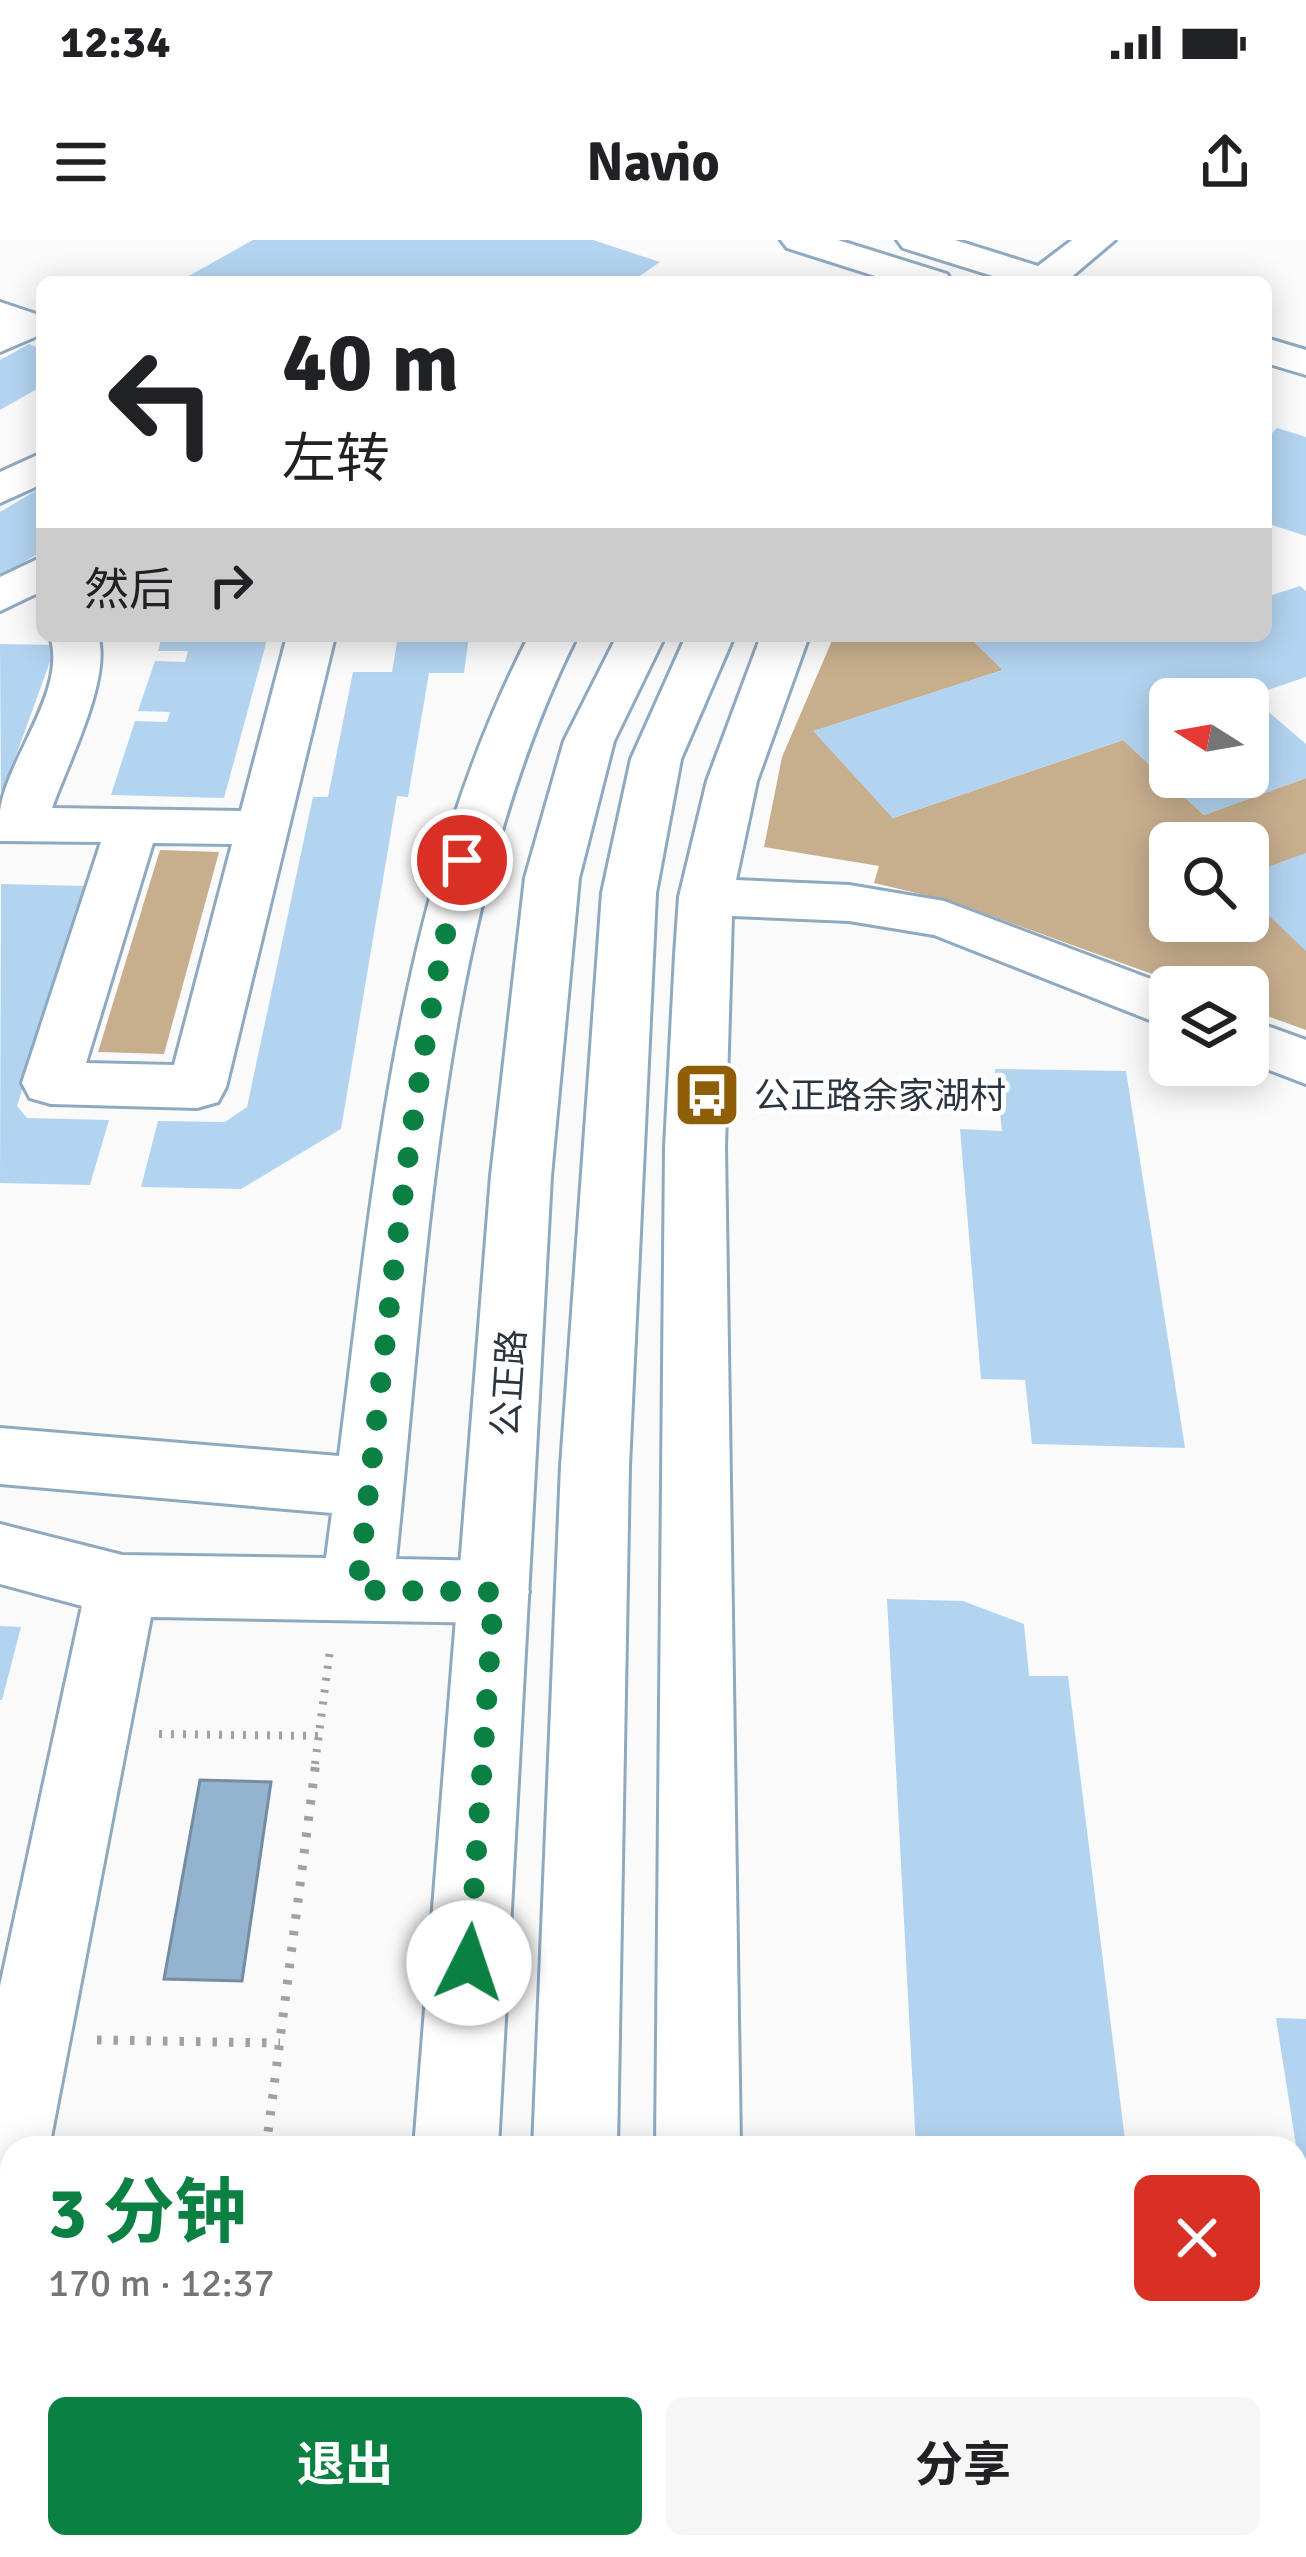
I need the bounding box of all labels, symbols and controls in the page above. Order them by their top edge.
text: 12:34 [60,15,170,70]
icon: menu [48,129,114,195]
text: Navio [586,129,720,196]
icon: share [1192,129,1258,195]
text: 40 m [282,311,459,415]
icon: left [84,324,240,480]
text: 左转 [282,426,390,493]
icon: right [198,552,264,618]
text: 然后 [84,563,174,618]
north arrow [1149,678,1269,798]
map controls [1149,678,1269,1086]
pin [411,809,513,911]
button: search [1149,822,1269,942]
icon: arrive [429,827,495,893]
button: layers [1149,966,1269,1086]
bus stop icon: 公正路余家湖村 [672,1060,742,1130]
place label: 公正路余家湖村 [754,1074,1006,1119]
street label: 公正路 [483,1328,536,1439]
position arrow [406,1900,532,2026]
text: 3 分钟 [48,2169,247,2258]
button: close [1134,2175,1260,2301]
text: 170 m · 12:37 [48,2259,275,2307]
button: 退出 [48,2397,642,2535]
button: 分享 [666,2397,1260,2535]

